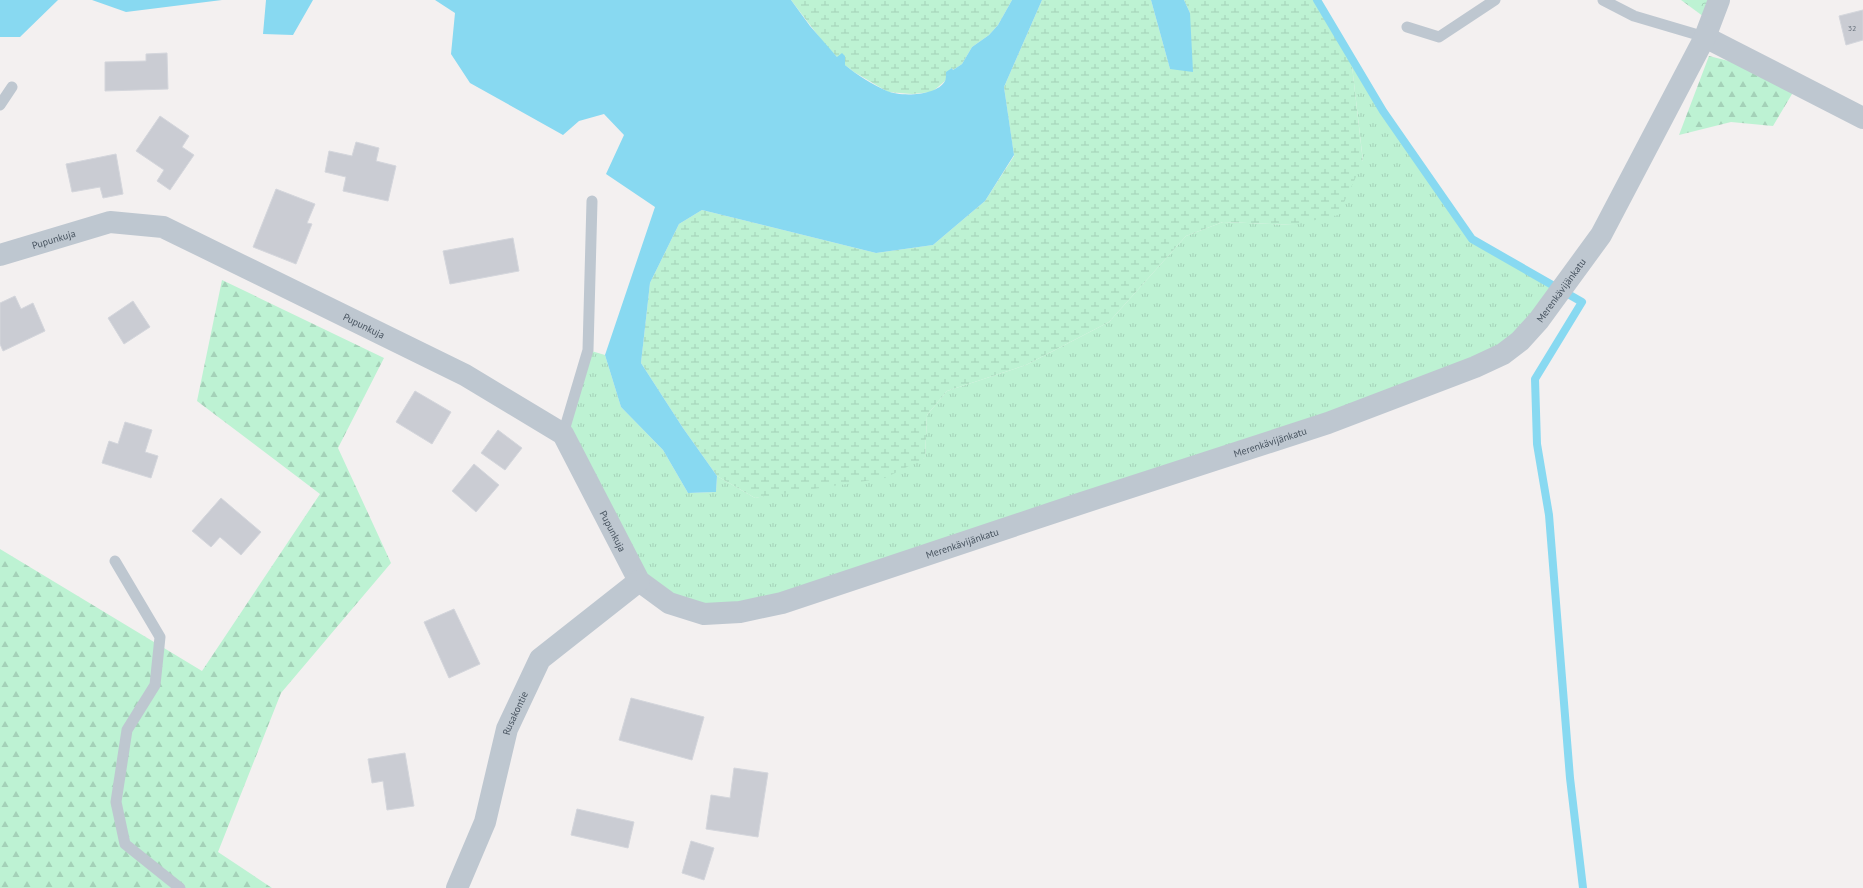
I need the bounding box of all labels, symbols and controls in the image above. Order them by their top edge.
house number: 32 [1848,23,1856,33]
street label: Pupunkuja [30,227,77,252]
street label: Merenkävijänkatu [1534,256,1589,325]
street label: Pupunkuja [341,310,387,342]
street label: Merenkävijänkatu [1232,424,1308,460]
street label: Pupunkuja [597,508,629,554]
street label: Merenkävijänkatu [924,525,1000,562]
street label: Rusakontie [500,689,531,736]

